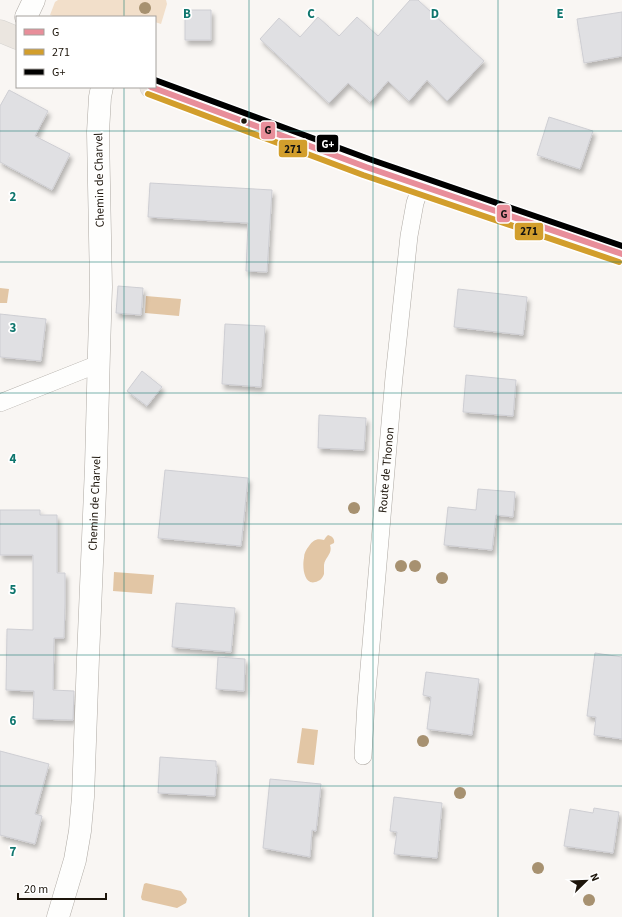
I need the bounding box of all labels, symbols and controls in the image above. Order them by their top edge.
text: B [183,5,191,23]
text: C [307,5,315,23]
text: D [431,5,439,23]
text: E [556,5,564,23]
legend [16,16,156,88]
text: G [52,24,59,41]
text: 271 [52,44,70,61]
text: G+ [52,64,65,81]
unlabelled marker [239,116,249,126]
line badge: G [260,121,276,140]
text: G [264,123,272,138]
street label: Chemin de Charvel [90,133,109,227]
line badge: G+ [316,134,339,153]
text: G+ [322,137,335,152]
line badge: 271 [278,139,308,158]
text: 271 [284,142,302,157]
text: 2 [10,188,17,206]
line badge: G [496,204,511,223]
text: G [500,207,508,222]
line badge: 271 [514,222,544,241]
text: 271 [520,224,538,239]
text: 3 [10,319,17,337]
street label: Route de Thonon [374,426,399,514]
text: 4 [10,450,17,468]
street label: Chemin de Charvel [85,456,105,551]
text: 5 [10,581,17,599]
text: 6 [10,712,17,730]
text: 7 [10,843,17,861]
north arrow [566,861,606,901]
text: N [586,871,603,884]
scale bar [18,875,106,901]
text: 20 m [24,881,48,898]

